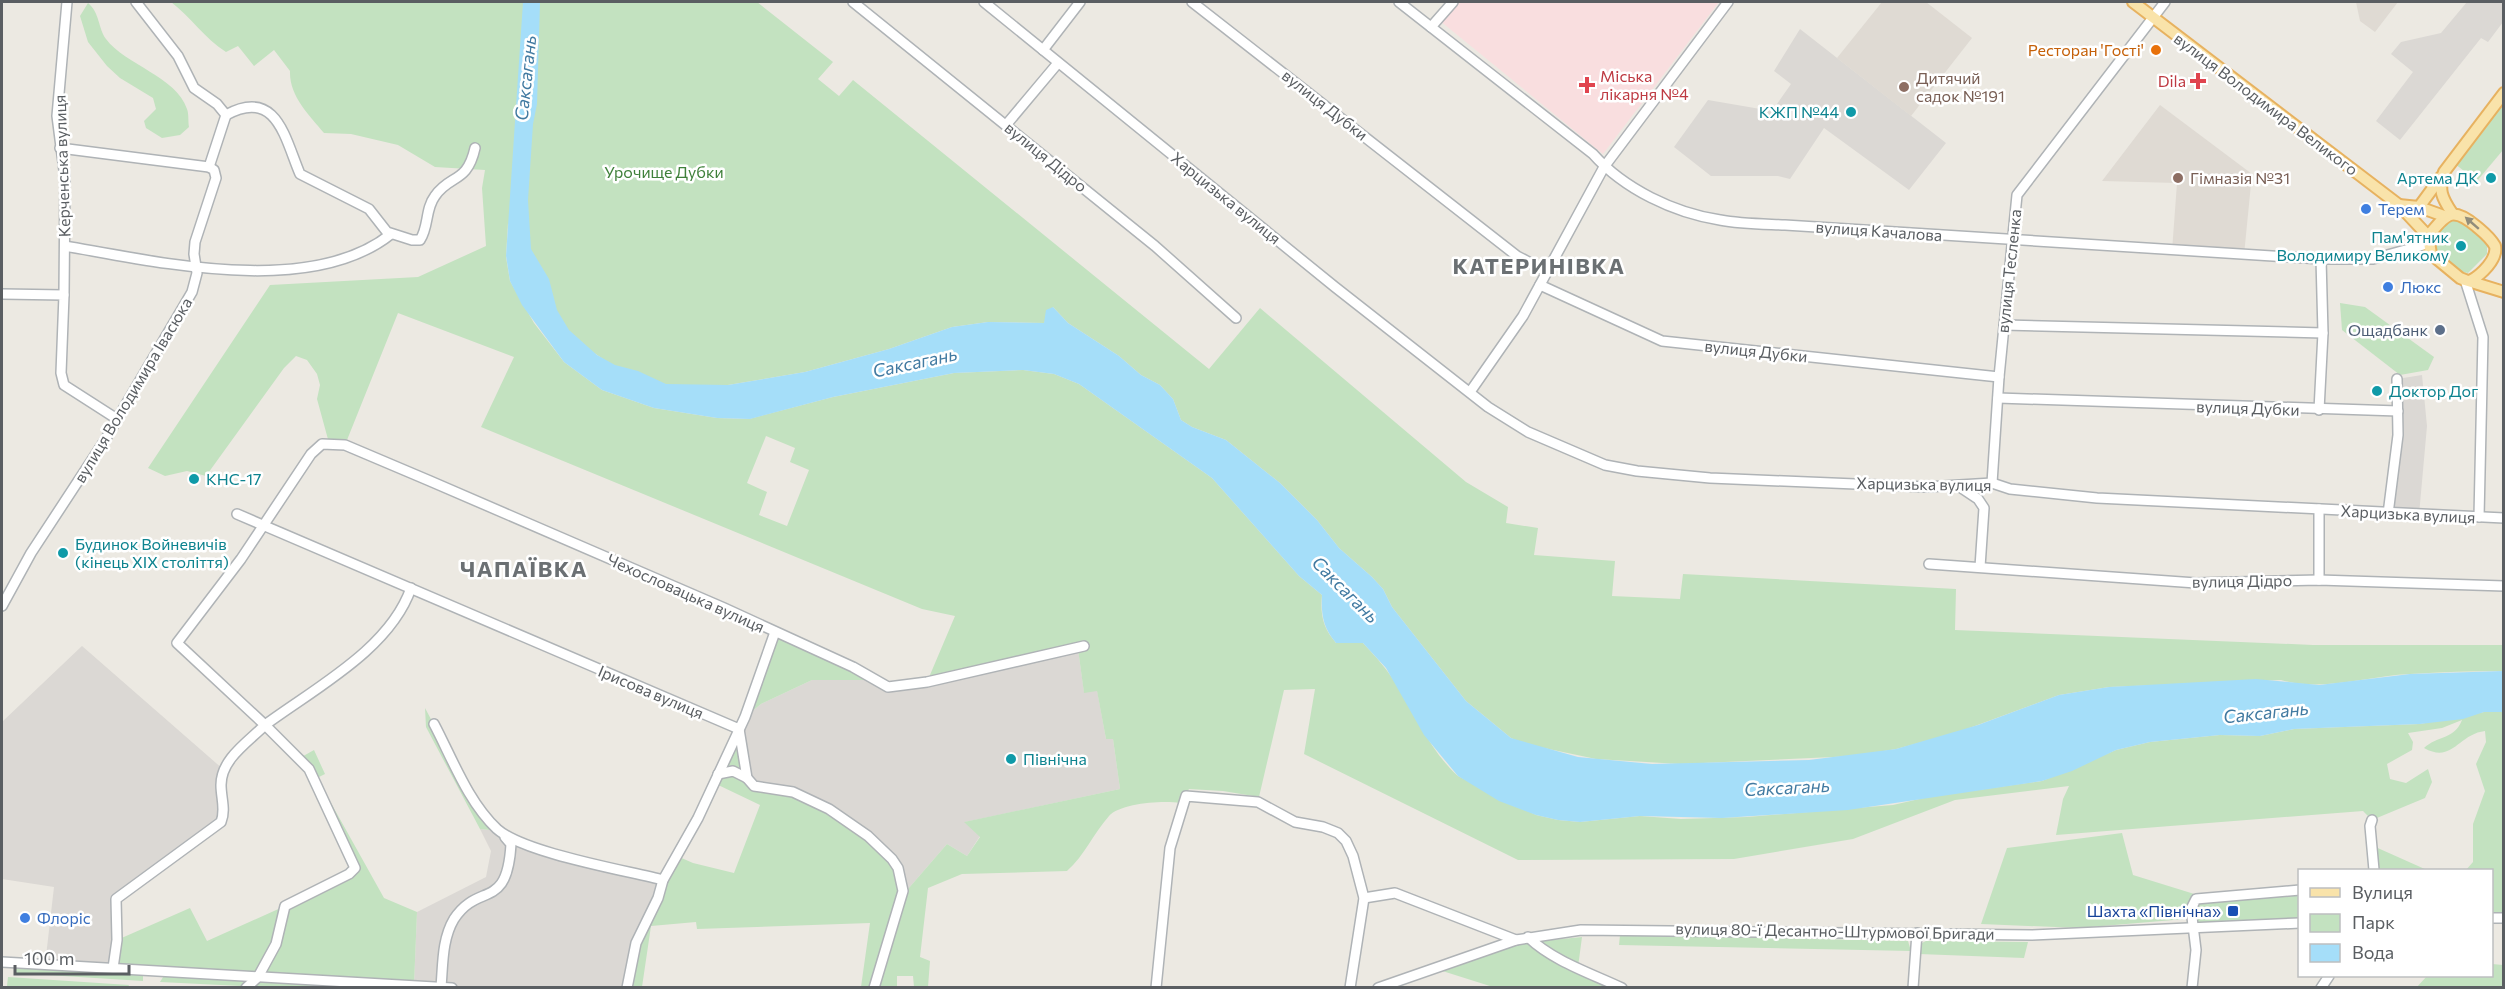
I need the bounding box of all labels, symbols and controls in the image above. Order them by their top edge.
street label: вулиця Володимира Великого [2171,28,2362,179]
water label: Саксагань [510,34,540,122]
place label: Ресторан 'Гості' [2028,40,2144,59]
marker: Ресторан 'Гості' [2149,43,2163,57]
street label: вулиця Дубки [1279,65,1372,144]
place label: Міська лікарня №4 [1600,66,1689,103]
place label: Дитячий садок №191 [1916,68,2005,105]
place label: Dila [2158,71,2186,90]
marker: Dila [2191,74,2205,88]
marker: Міська лікарня №4 [1578,76,1596,94]
marker: Дитячий садок №191 [1897,80,1911,94]
street label: Керченська вулиця [50,95,73,238]
place label: КЖП №44 [1759,102,1839,121]
marker: КЖП №44 [1844,105,1858,119]
street label: вулиця Дідро [1001,118,1091,196]
street label: Харцизька вулиця [1168,148,1285,248]
park label: Урочище Дубки [604,162,724,181]
place label: Гімназія №31 [2190,168,2290,187]
place label: Артема ДК [2397,168,2479,187]
marker: Гімназія №31 [2171,171,2185,185]
marker: Артема ДК [2484,171,2498,185]
place label: Терем [2378,199,2425,218]
marker: Терем [2359,202,2373,216]
street label: вулиця Тесленка [1993,208,2024,334]
street label: вулиця Качалова [1815,217,1943,244]
one-way arrow [2465,217,2480,230]
place label: Пам'ятник Володимиру Великому [2276,227,2449,264]
marker: Пам'ятник Володимиру Великому [2454,239,2468,253]
district label: КАТЕРИНІВКА [1452,252,1626,279]
place label: Люкс [2400,277,2441,296]
marker: Люкс [2381,280,2395,294]
street label: вулиця Володимира Івасюка [70,294,196,486]
place label: Ощадбанк [2348,320,2428,339]
marker: Ощадбанк [2433,323,2447,337]
street label: вулиця Дубки [1704,336,1809,365]
water label: Саксагань [871,342,959,382]
place label: Доктор Дог [2389,381,2478,400]
marker: Доктор Дог [2370,384,2384,398]
street label: вулиця Дубки [2196,396,2300,419]
place label: КНС-17 [206,469,261,488]
marker: КНС-17 [187,472,201,486]
street label: Харцизька вулиця [1856,473,1992,494]
street label: Харцизька вулиця [2340,500,2476,527]
place label: Будинок Войневичів (кінець ХІХ століття) [75,534,229,571]
marker: Будинок Войневичів (кінець ХІХ століття) [56,546,70,560]
street label: Чехословацька вулиця [605,549,768,636]
water label: Саксагань [1308,551,1384,627]
district label: ЧАПАЇВКА [460,555,588,582]
street label: вулиця Дідро [2192,570,2292,591]
street label: Ірисова вулиця [596,661,707,722]
water label: Саксагань [2222,697,2310,727]
place label: Північна [1023,749,1087,768]
marker: Північна [1004,752,1018,766]
water label: Саксагань [1744,774,1830,800]
legend [2298,869,2493,977]
text: Вулиця [2352,881,2413,903]
place label: Шахта «Північна» [2087,901,2221,920]
marker: Шахта «Північна» [2226,904,2240,918]
place label: Флоріс [37,908,91,927]
marker: Флоріс [18,911,32,925]
text: Парк [2352,911,2395,933]
street label: вулиця 80-ї Десантно-Штурмової Бригади [1675,918,1995,943]
scale bar [15,938,129,976]
text: Вода [2352,941,2394,963]
text: 100 m [24,947,74,969]

